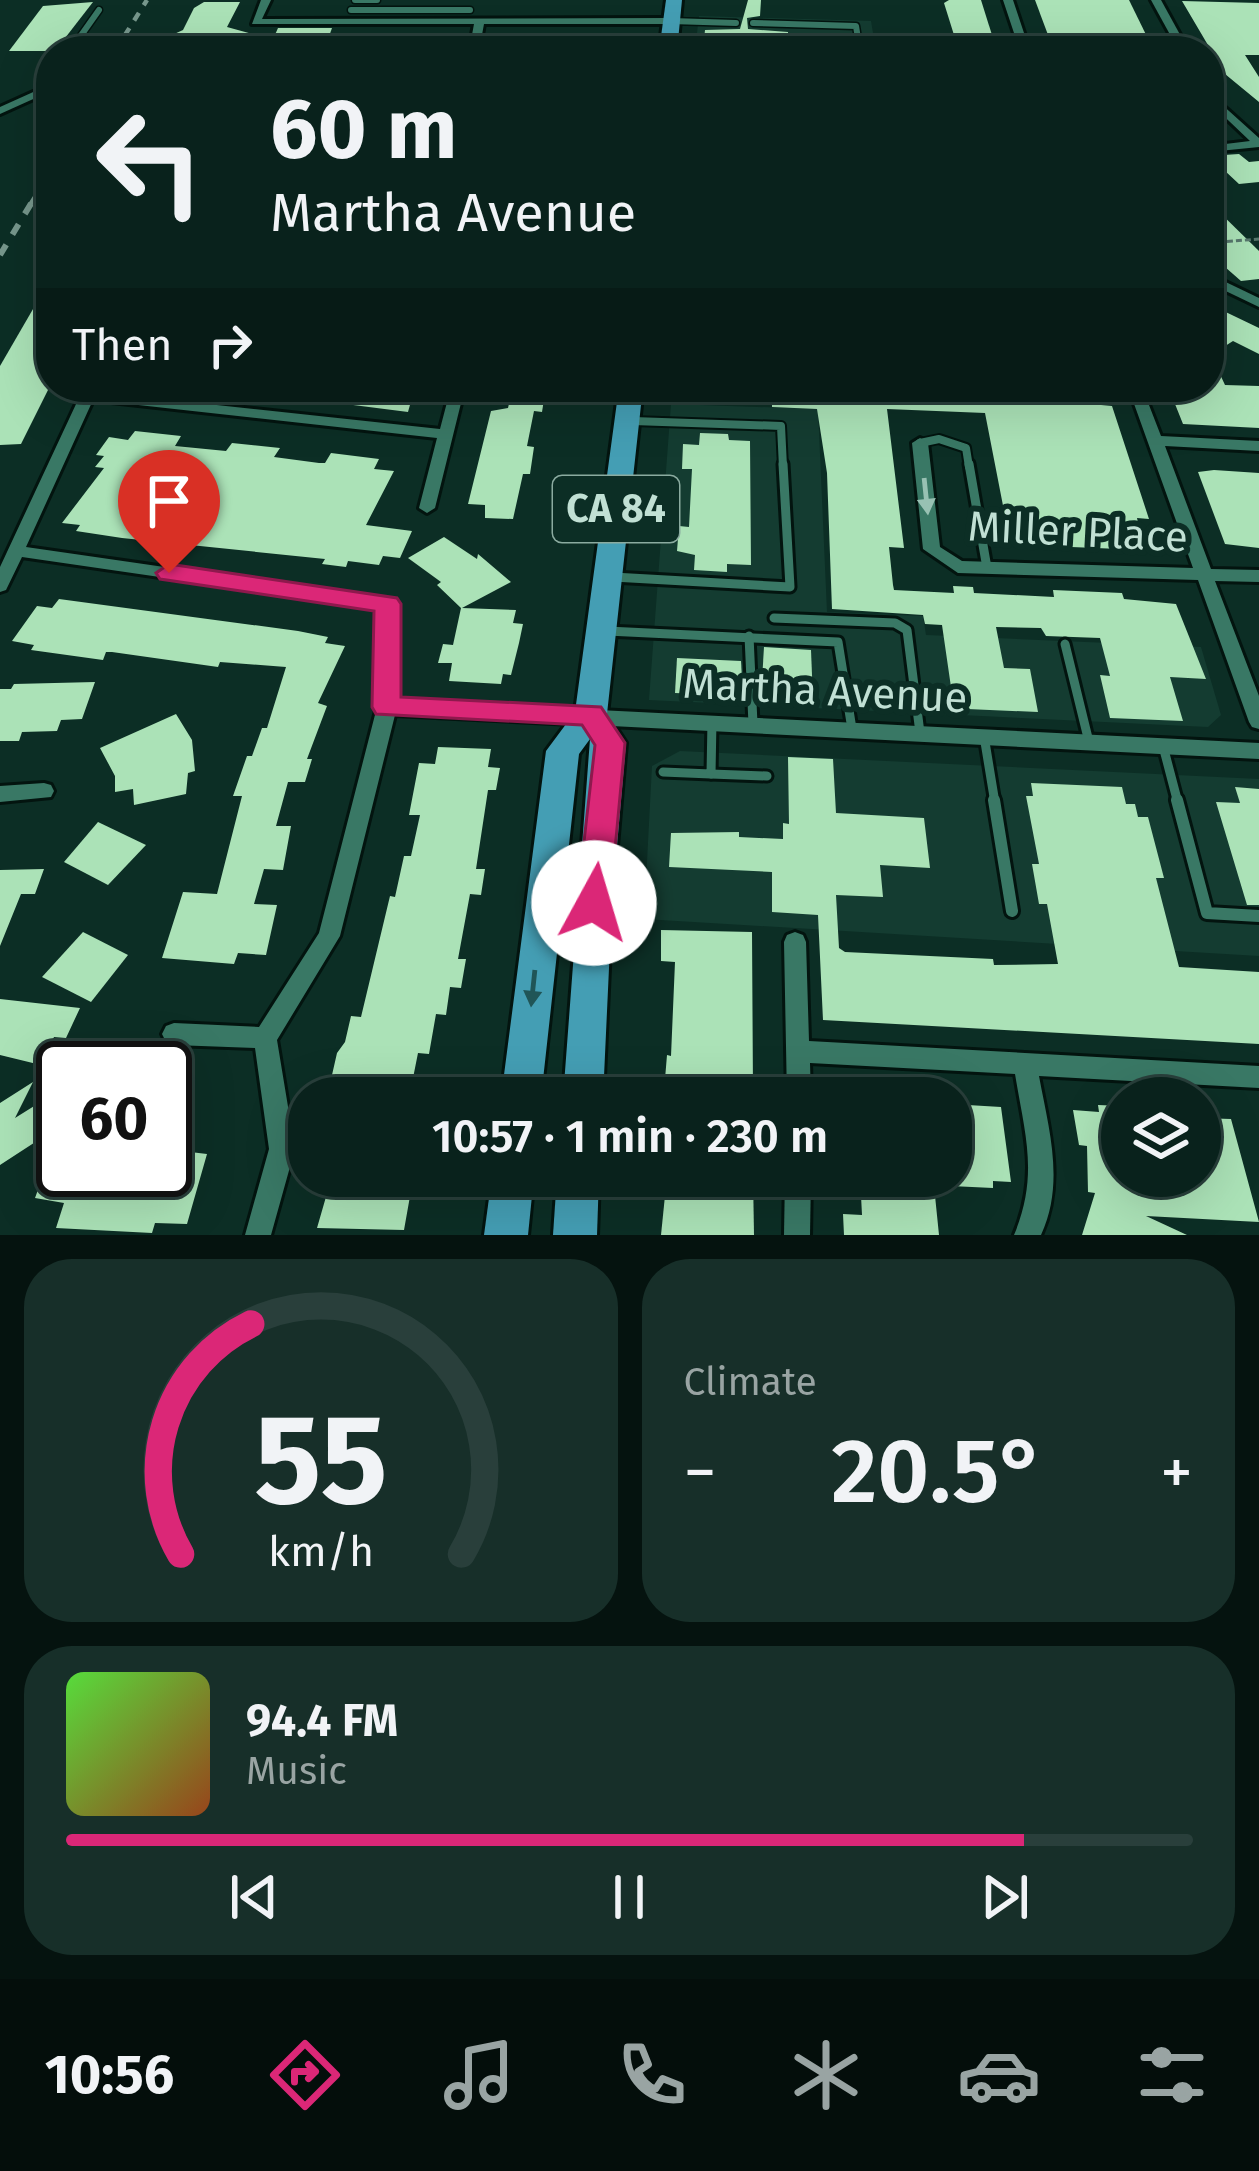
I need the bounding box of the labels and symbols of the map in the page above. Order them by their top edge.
pin [118,450,220,573]
road number: CA 84 [553,476,679,542]
one-way arrow [917,478,936,515]
street label: Miller Place [967,501,1189,563]
street label: Martha Avenue [681,659,969,723]
position arrow [531,840,657,966]
one-way arrow [523,970,542,1007]
speed limit sign: 60 [36,1041,192,1197]

